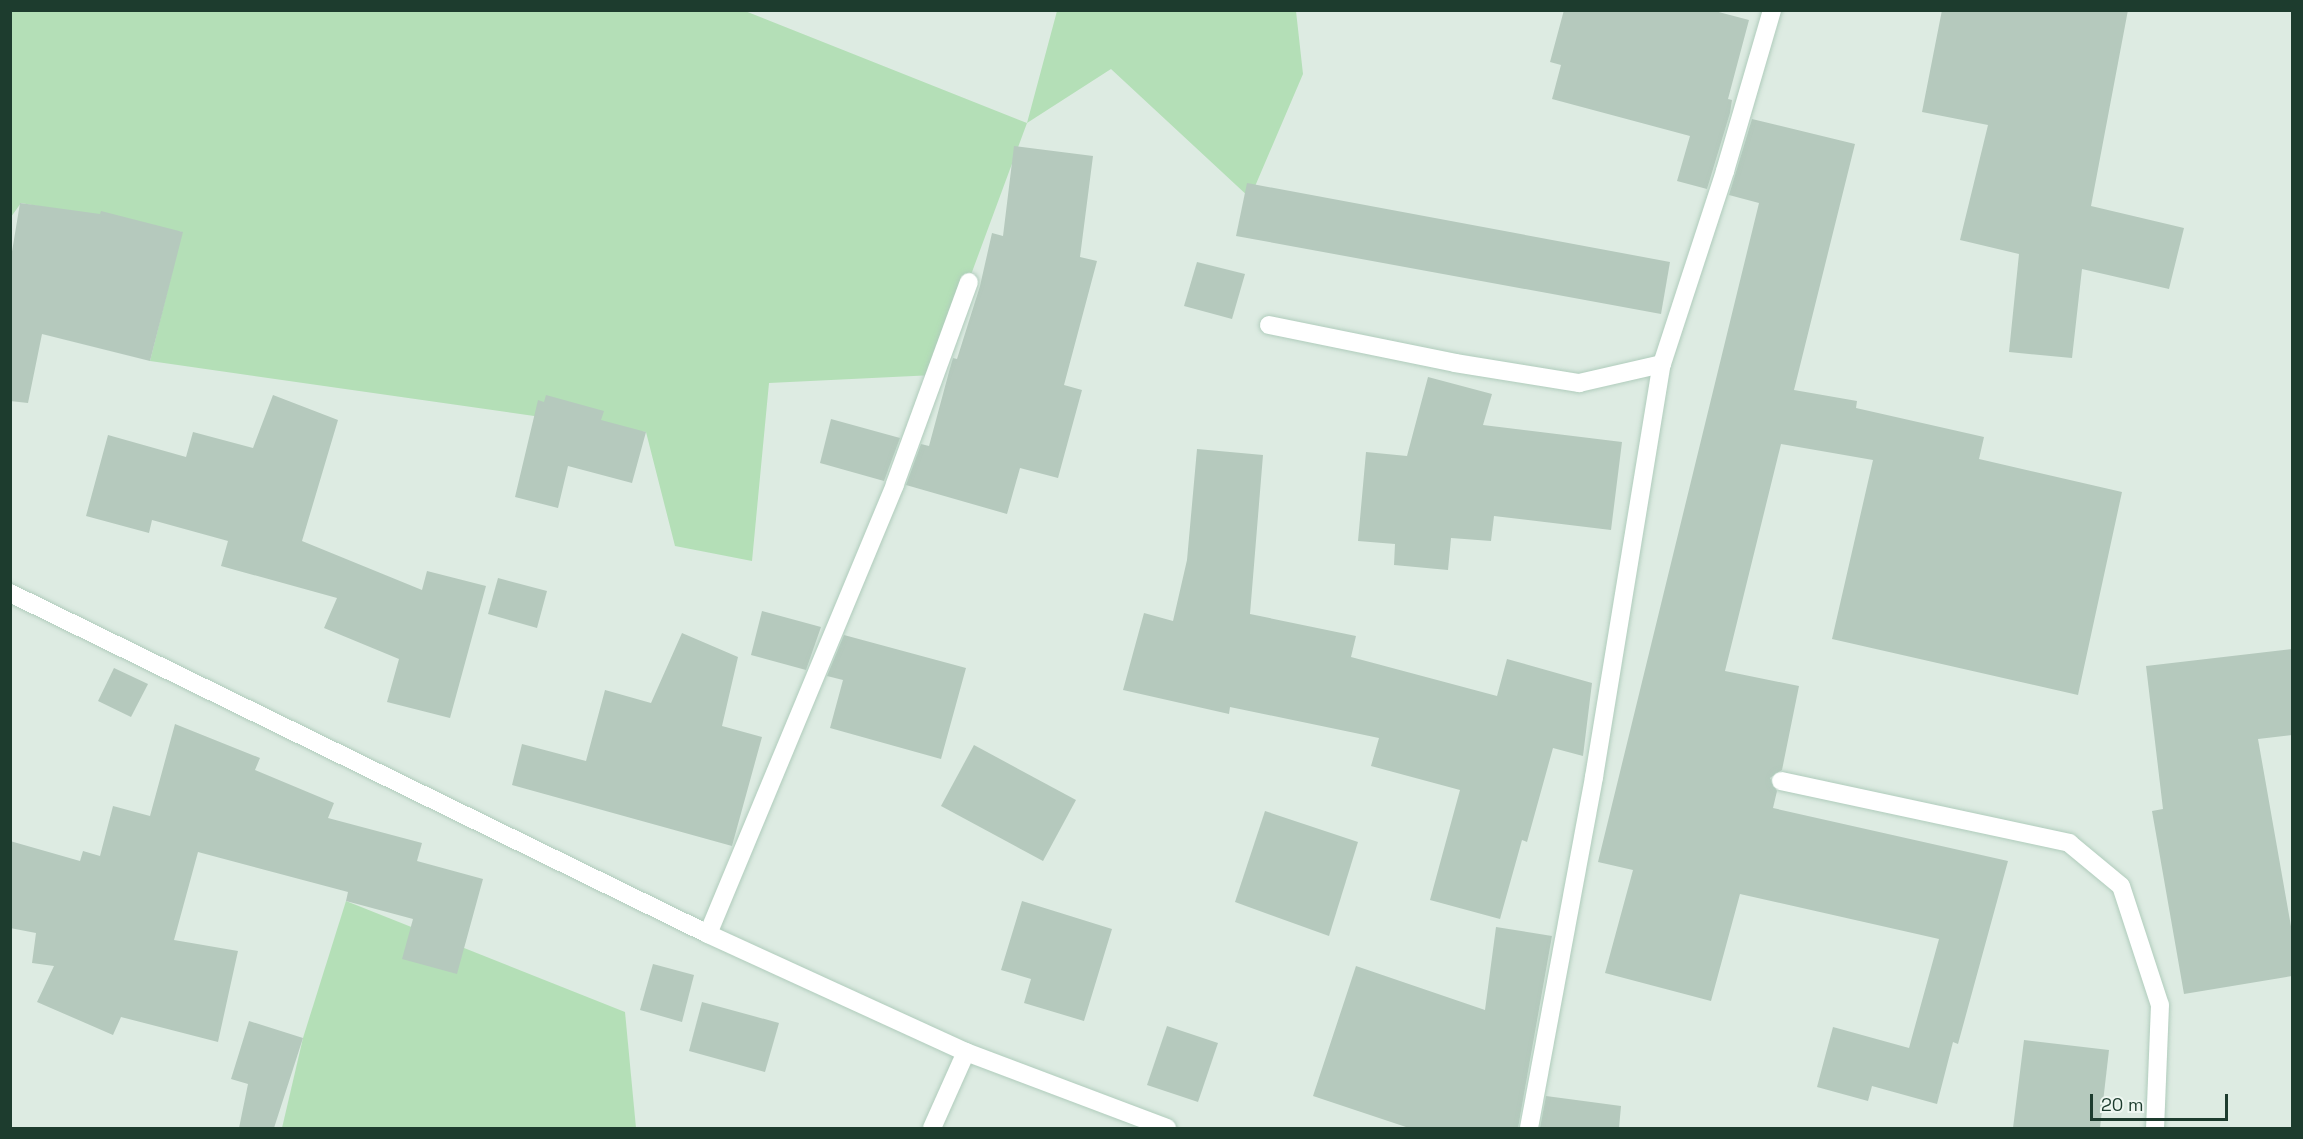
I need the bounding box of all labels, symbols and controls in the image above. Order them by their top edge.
scale bar [2093,1082,2231,1120]
text: 20 m [2101,1093,2144,1116]

